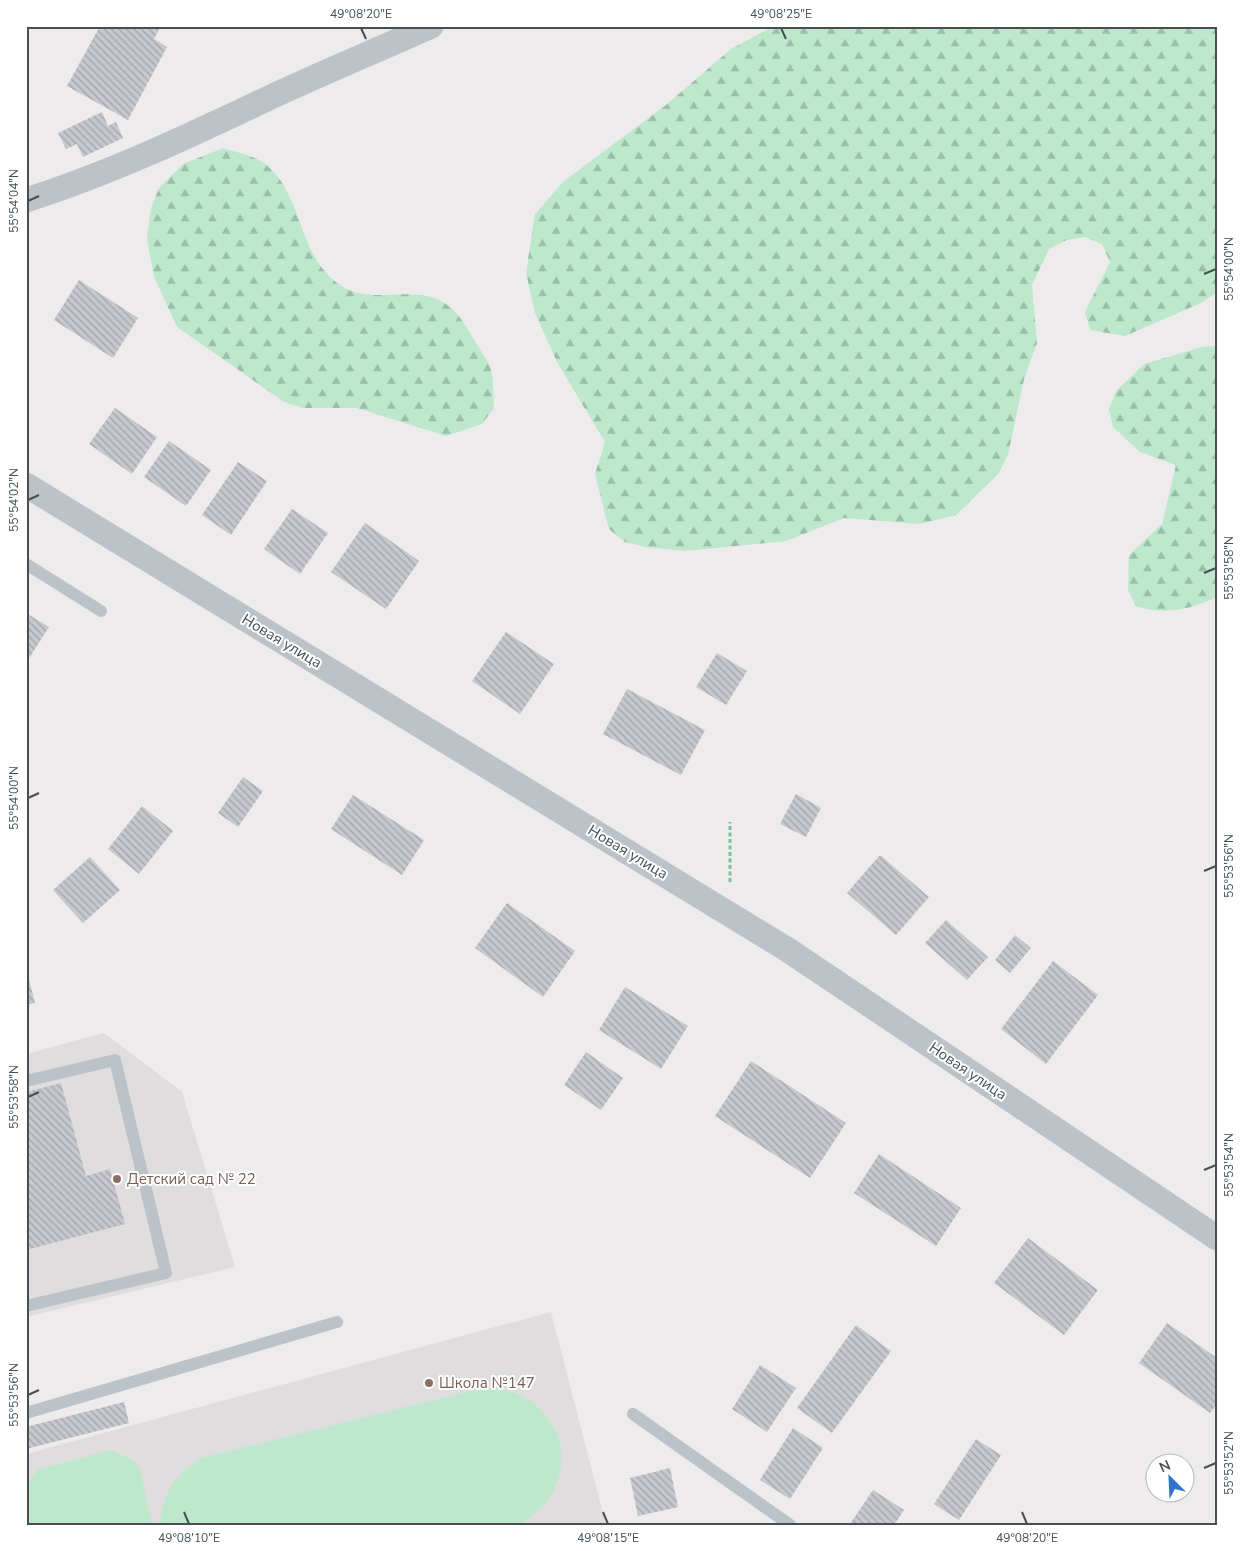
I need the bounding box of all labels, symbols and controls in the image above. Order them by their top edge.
text: 49°08'20"E [330,6,392,22]
text: 49°08'25"E [750,6,812,22]
text: 55°54'04"N [6,169,22,233]
text: 55°54'00"N [1221,237,1237,301]
text: 55°54'02"N [6,468,22,532]
text: 55°53'58"N [1221,536,1237,600]
street label: Новая улица [238,609,326,673]
text: 55°54'00"N [6,766,22,830]
street label: Новая улица [584,820,672,884]
text: 55°53'56"N [1221,834,1237,898]
street label: Новая улица [925,1038,1011,1104]
text: 55°53'58"N [6,1065,22,1129]
text: 55°53'54"N [1221,1133,1237,1197]
place label: Детский сад № 22 [127,1169,256,1189]
marker: Детский сад № 22 [111,1173,123,1185]
text: 55°53'56"N [6,1363,22,1427]
place label: Школа №147 [439,1373,535,1393]
marker: Школа №147 [423,1377,435,1389]
text: 55°53'52"N [1221,1431,1237,1495]
north arrow [1146,1454,1196,1504]
text: N [1156,1456,1174,1477]
text: 49°08'10"E [158,1530,220,1546]
text: 49°08'15"E [577,1530,639,1546]
text: 49°08'20"E [996,1530,1058,1546]

